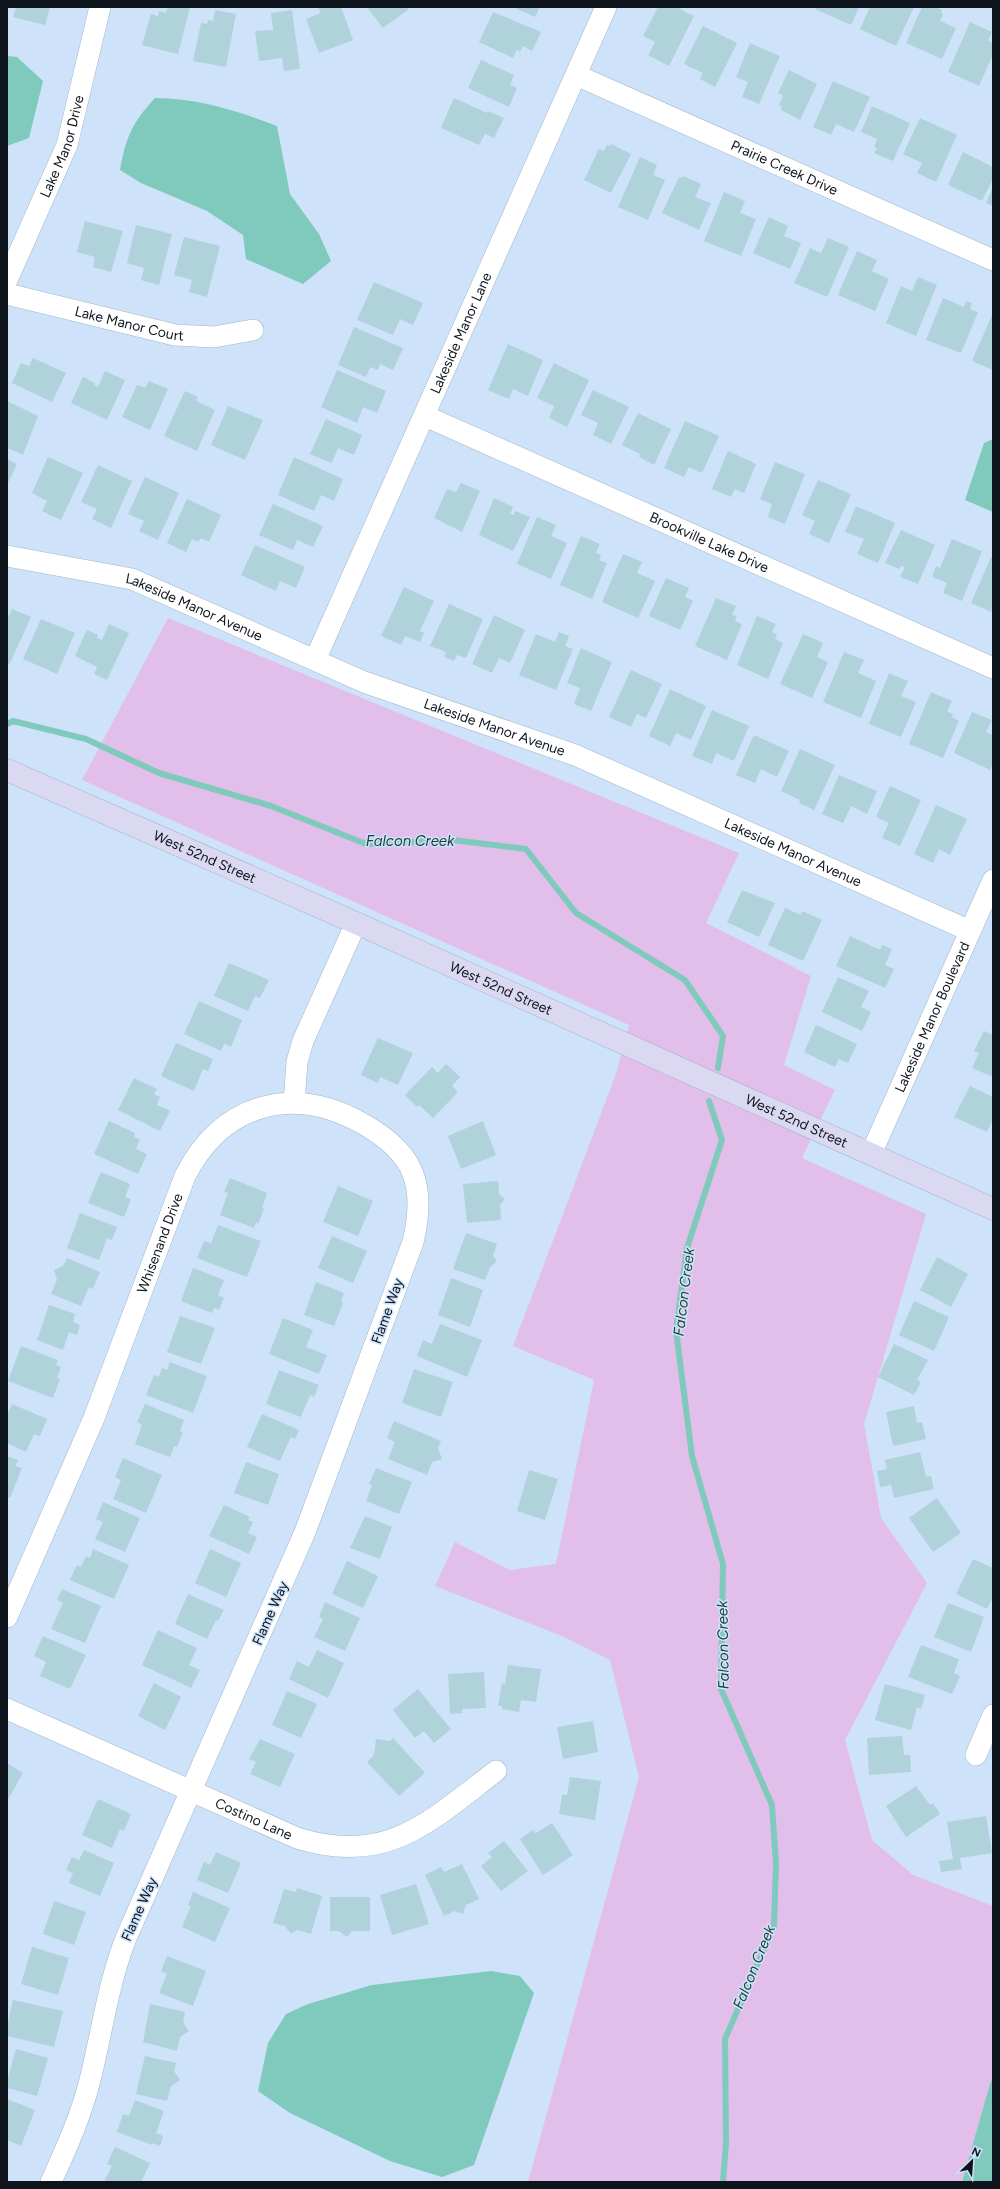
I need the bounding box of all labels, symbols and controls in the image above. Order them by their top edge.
street label: Lake Manor Drive [37,93,88,200]
street label: Prairie Creek Drive [728,137,841,199]
street label: Lakeside Manor Lane [427,270,496,396]
street label: Lake Manor Court [73,303,184,344]
street label: Brookville Lake Drive [647,509,772,577]
street label: Lakeside Manor Avenue [124,570,265,645]
street label: Lakeside Manor Avenue [421,695,568,760]
street label: Lakeside Manor Avenue [722,815,864,891]
street label: West 52nd Street [151,827,259,887]
water label: Falcon Creek [366,832,455,850]
street label: Lakeside Manor Boulevard [892,939,973,1095]
street label: West 52nd Street [447,958,555,1019]
street label: West 52nd Street [742,1091,850,1152]
street label: Whisenand Drive [134,1191,187,1296]
water label: Falcon Creek [670,1246,698,1337]
street label: Flame Way [368,1276,407,1346]
street label: Flame Way [249,1578,292,1648]
water label: Falcon Creek [713,1600,733,1690]
street label: Costino Lane [212,1795,295,1844]
street label: Flame Way [118,1874,161,1944]
water label: Falcon Creek [729,1922,779,2012]
north arrow [952,2141,992,2181]
text: N [969,2145,983,2160]

